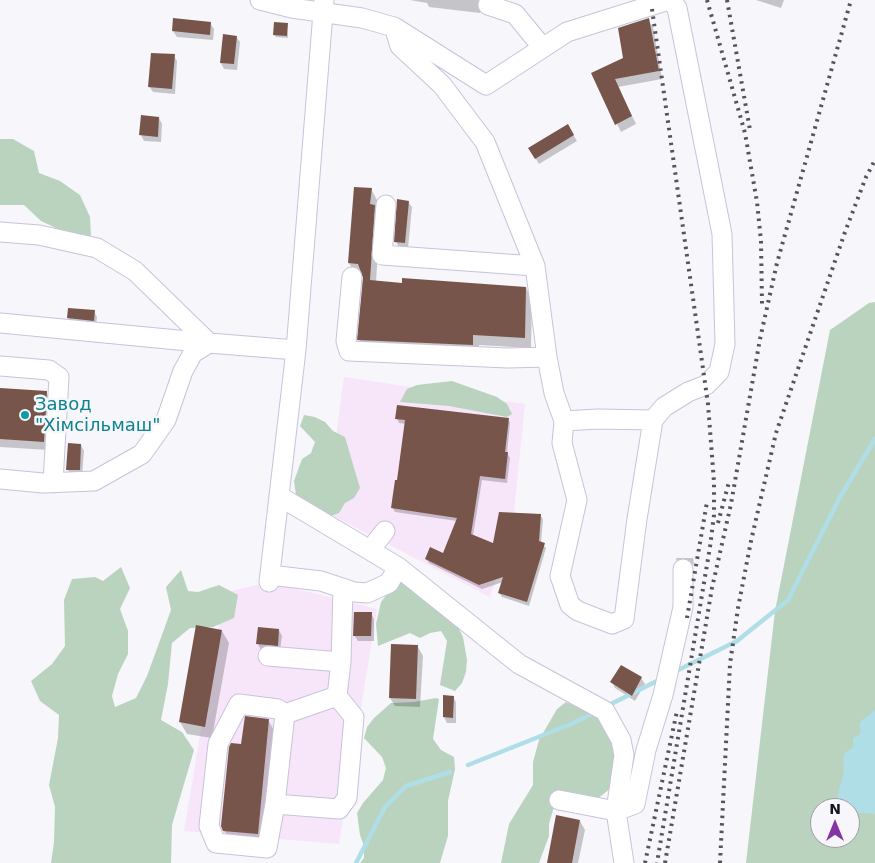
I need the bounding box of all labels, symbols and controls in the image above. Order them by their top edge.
place label: Завод "Хімсільмаш" [35,394,161,436]
marker: Завод "Хімсільмаш" [19,409,31,421]
north arrow [810,798,860,848]
text: N [829,801,841,817]

